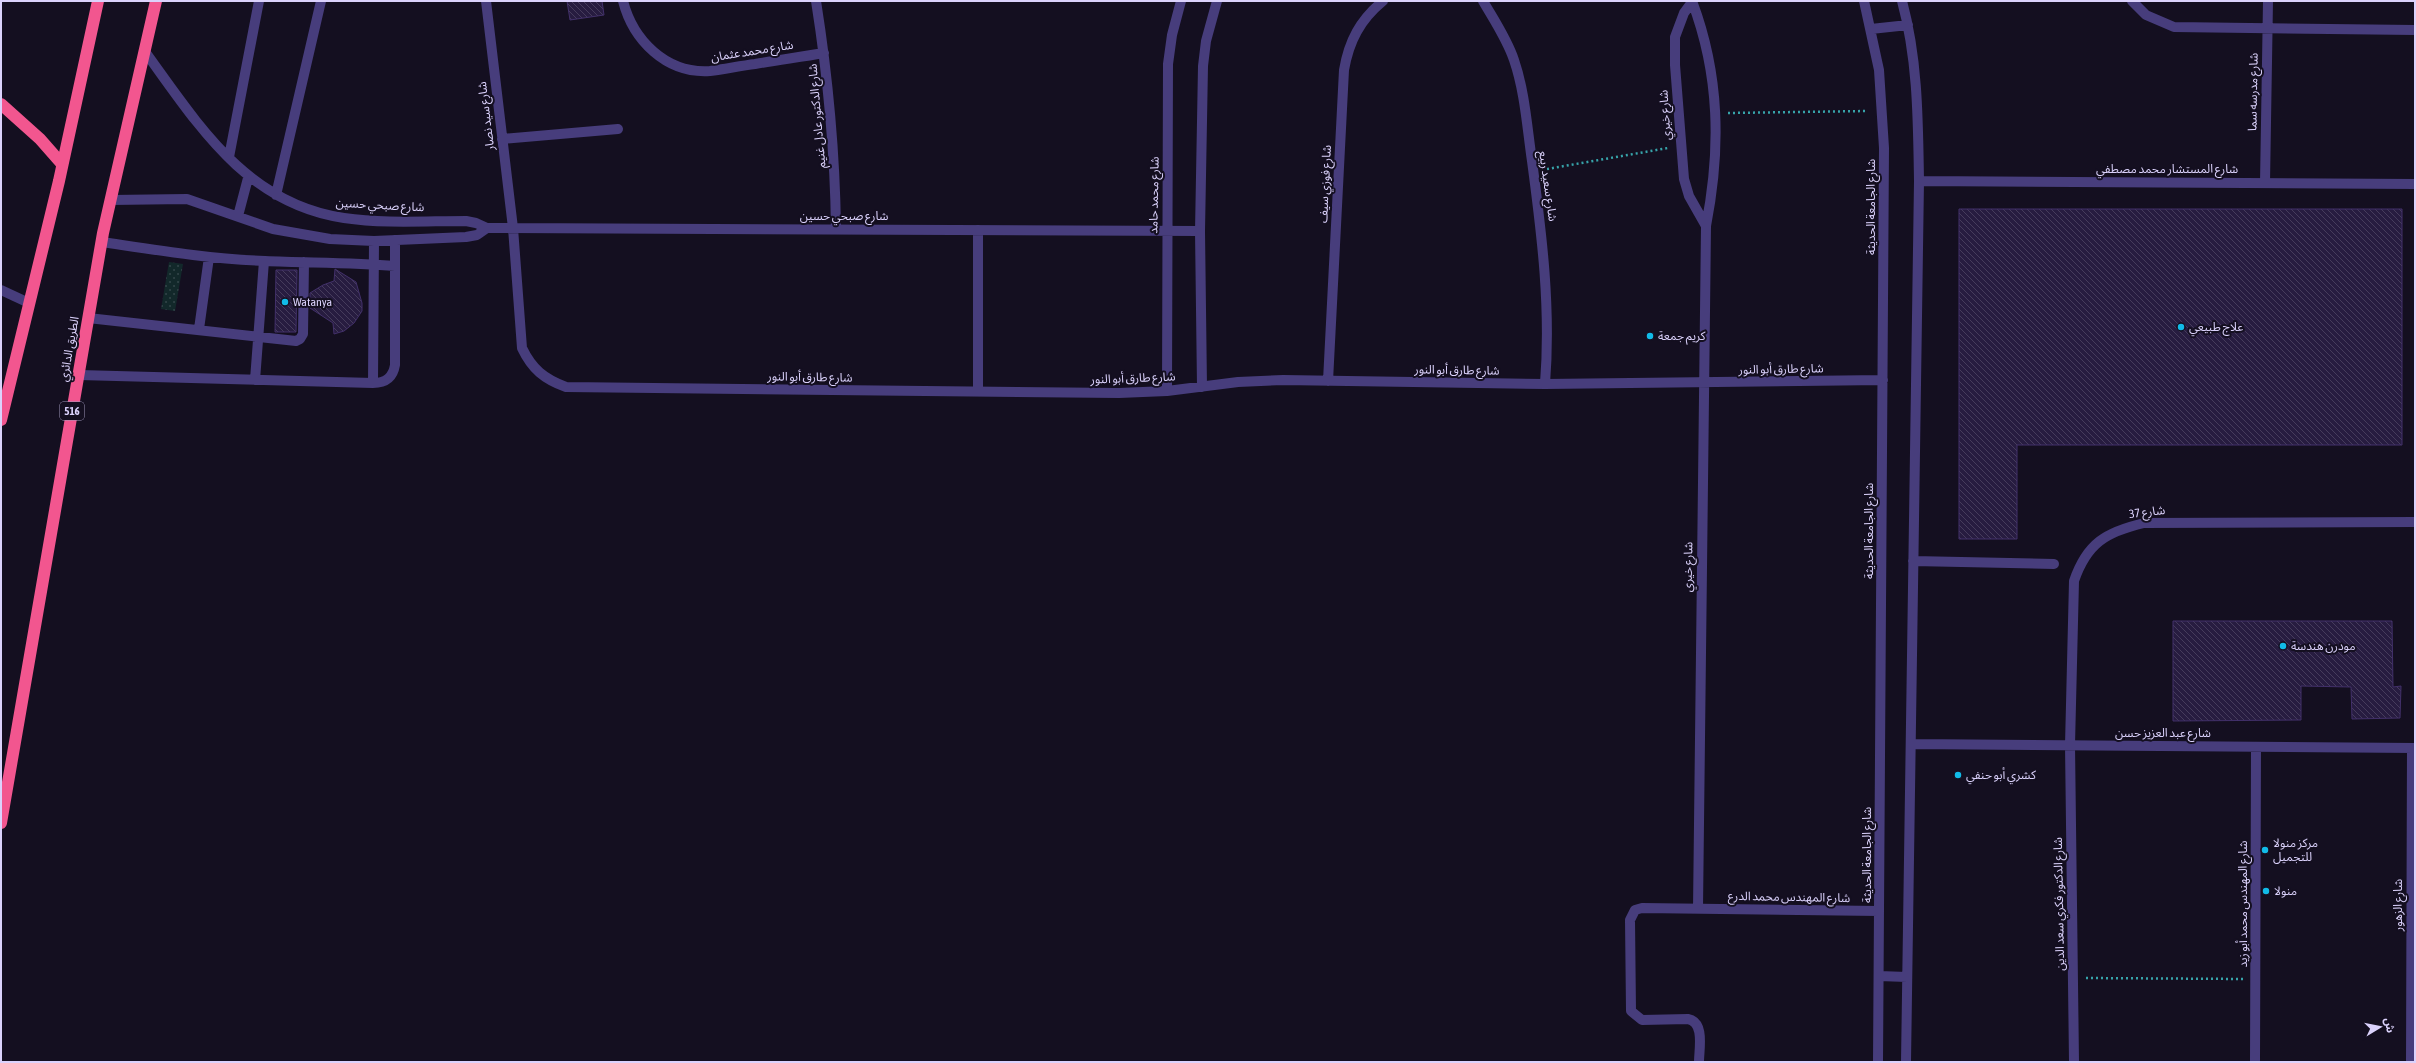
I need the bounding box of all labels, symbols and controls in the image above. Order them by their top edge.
street label: شارع محمد عثمان [710,38,794,66]
street label: شارع مدرسه سما [2245,53,2263,131]
street label: شارع الدكتور عادل غنيم [805,63,831,169]
street label: شارع سيد نصار [475,80,499,152]
street label: شارع خيري [1656,89,1677,141]
street label: شارع فوزي سيف [1316,145,1337,224]
street label: شارع سعيد ربيع [1534,150,1560,223]
street label: شارع محمد حامد [1146,156,1164,234]
street label: شارع الجامعة الحديثة [1864,159,1880,255]
street label: شارع المستشار محمد مصطفي [2096,162,2238,179]
street label: شارع صبحي حسين [335,196,425,217]
street label: شارع صبحي حسين [800,209,888,226]
place label: Watanya [293,295,332,309]
marker: Watanya [280,297,290,307]
street label: الطريق الدائري [56,315,84,383]
place label: علاج طبيعي [2189,320,2243,337]
marker: علاج طبيعي [2176,322,2186,332]
place label: كريم جمعة [1658,329,1706,345]
marker: كريم جمعة [1645,331,1655,341]
street label: شارع طارق أبو النور [1737,361,1824,379]
street label: شارع طارق أبو النور [1413,362,1500,380]
street label: شارع طارق أبو النور [766,369,853,387]
street label: شارع طارق أبو النور [1089,369,1176,389]
road number: 516 [60,402,84,420]
street label: شارع الجامعة الحديثة [1862,483,1878,579]
street label: شارع 37 [2128,503,2166,523]
street label: شارع خيري [1681,542,1698,592]
place label: مودرن هندسة [2291,639,2356,653]
marker: مودرن هندسة [2278,641,2288,651]
street label: شارع عبد العزيز حسن [2115,726,2211,742]
place label: كشري أبو حنفي [1966,767,2037,785]
marker: كشري أبو حنفي [1953,770,1963,780]
street label: شارع الجامعة الحديثة [1860,807,1876,903]
place label: مركز منولا للتجميل [2273,836,2318,864]
street label: شارع الدكتور فكري سعد الدين [2051,837,2070,971]
street label: شارع المهندس محمد أبو زيد [2235,841,2252,967]
marker: مركز منولا للتجميل [2260,845,2270,855]
street label: شارع الزهور [2391,879,2407,932]
place label: منولا [2274,884,2297,898]
marker: منولا [2261,886,2271,896]
street label: شارع المهندس محمد الدرع [1728,889,1850,907]
north arrow [2360,1007,2400,1047]
text: ش [2382,1017,2397,1034]

